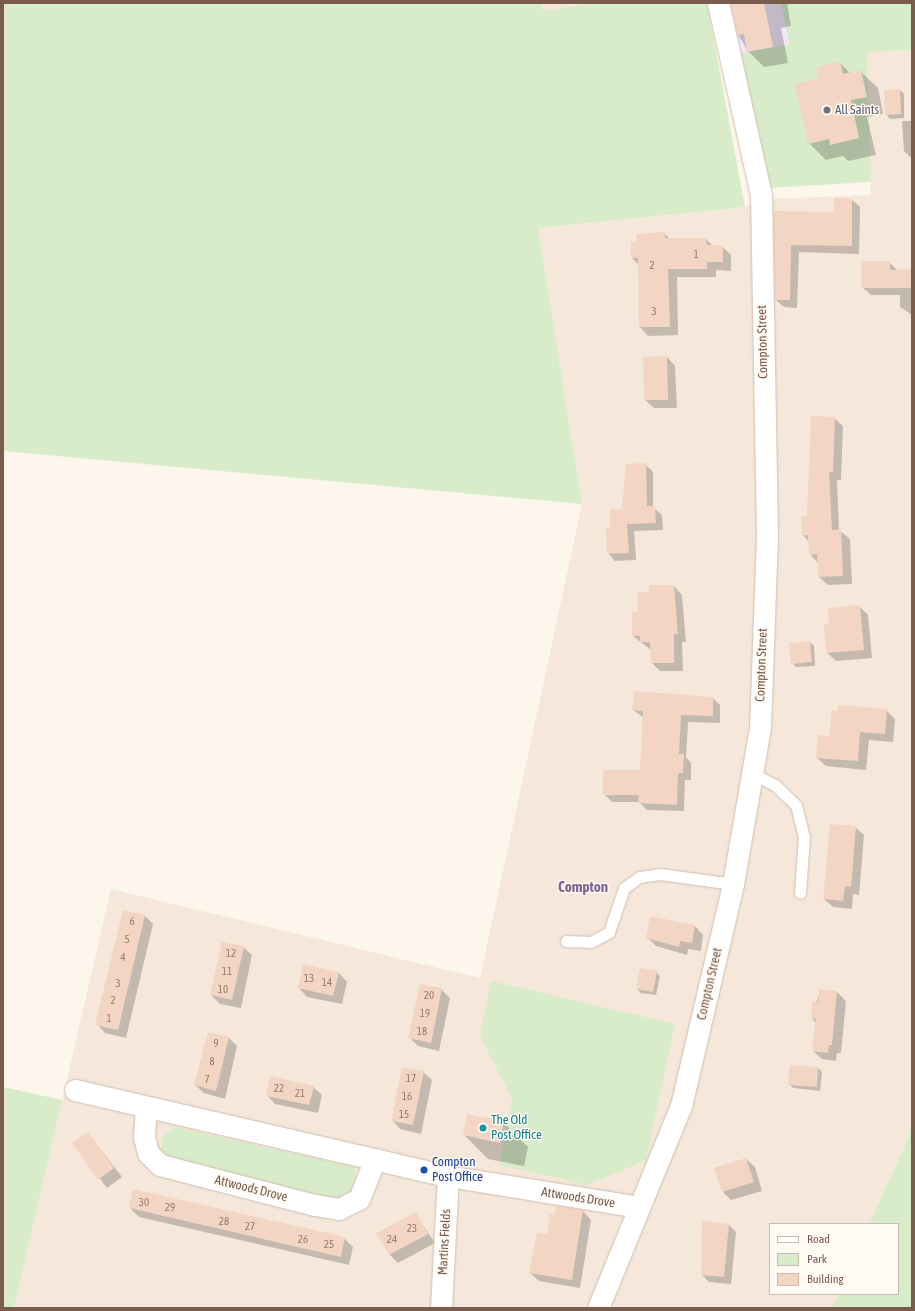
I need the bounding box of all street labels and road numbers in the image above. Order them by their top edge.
street label: Compton Street [755,305,771,379]
street label: Compton Street [753,628,771,702]
street label: Compton Street [694,946,726,1022]
street label: Attwoods Drove [213,1172,289,1206]
street label: Attwoods Drove [540,1184,616,1212]
street label: Martins Fields [435,1209,455,1275]

